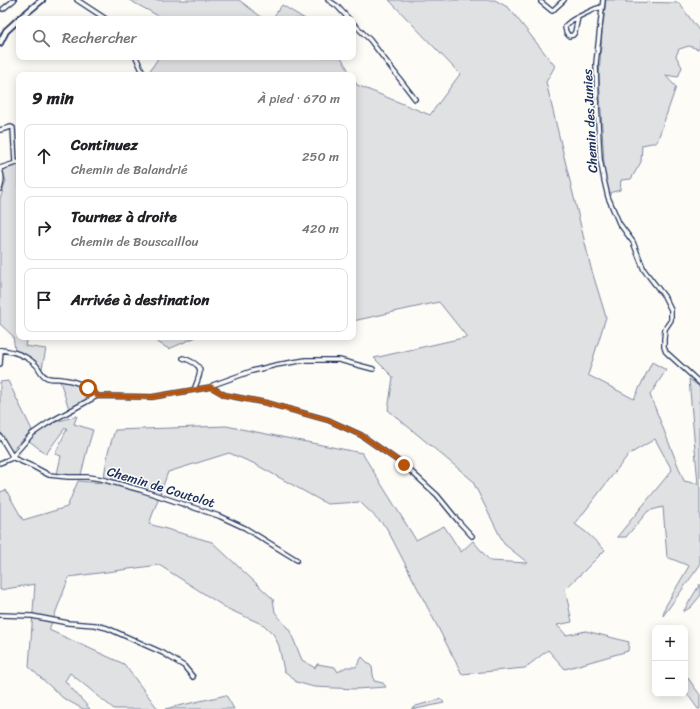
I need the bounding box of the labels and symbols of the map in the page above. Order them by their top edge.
street label: Chemin des Junies [576,67,604,174]
route start [79,379,97,397]
route end [395,456,413,474]
street label: Chemin de Coutolot [104,460,218,514]

